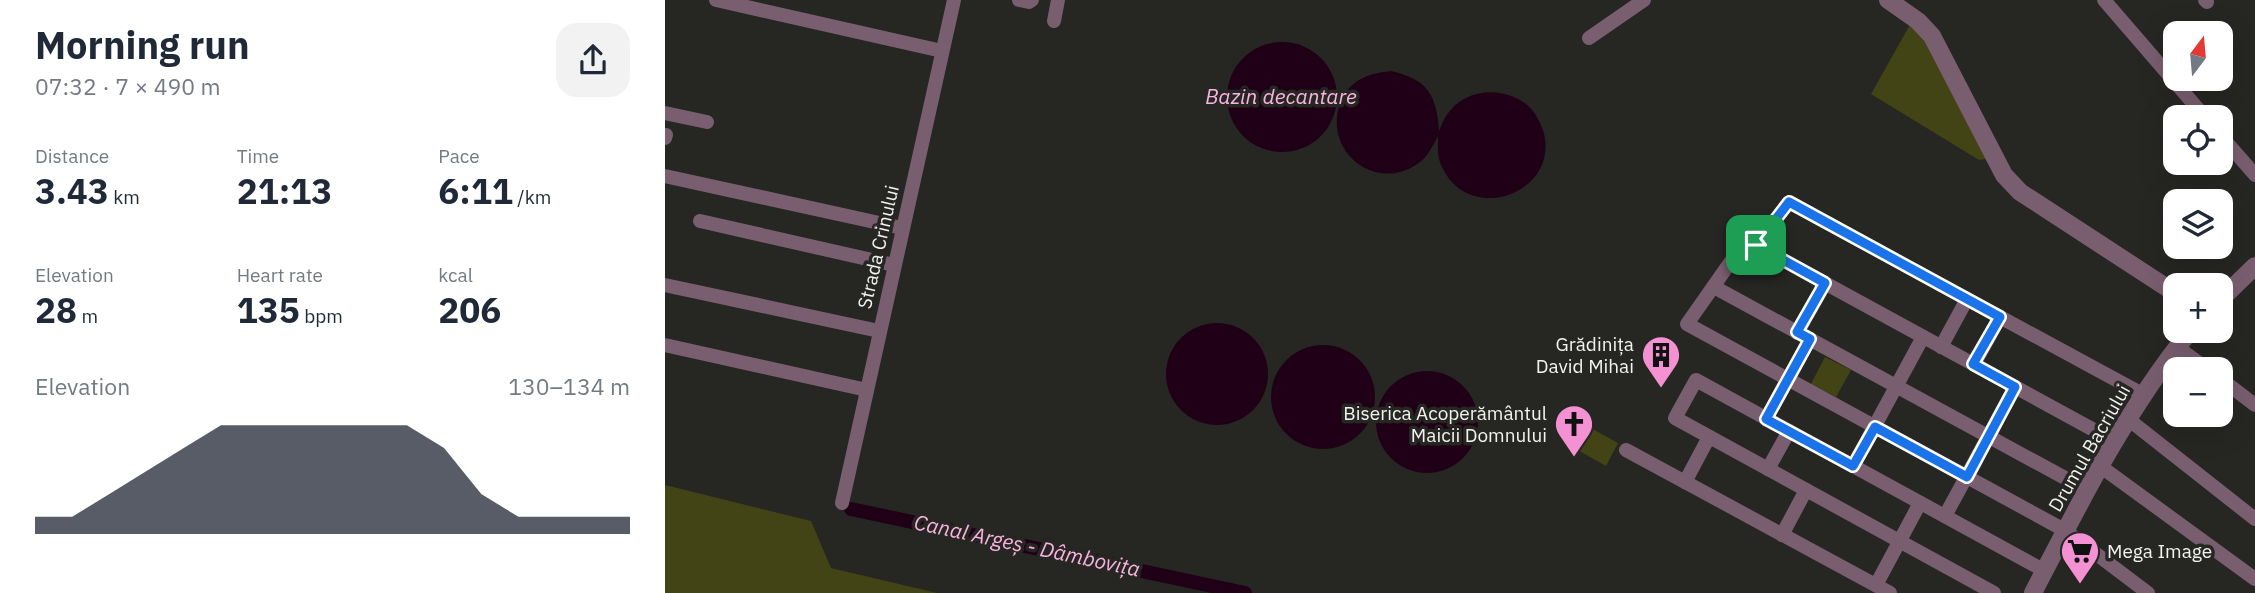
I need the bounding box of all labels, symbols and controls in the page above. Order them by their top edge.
text: Morning run [35,20,250,69]
north arrow [2163,21,2233,91]
map controls [2163,21,2233,427]
button: share [556,23,630,97]
text: 07:32 · 7 × 490 m [35,71,221,101]
water label: Bazin decantare [1205,82,1357,110]
button: locate [2163,105,2233,175]
text: Distance [35,144,109,168]
text: Time [237,144,279,168]
text: Pace [438,144,480,168]
text: 3.43 [35,168,109,214]
text: 21:13 [237,168,332,214]
text: 6:11 [438,168,513,214]
street label: Strada Crinului [852,183,904,311]
text: km [109,185,140,209]
text: /km [513,185,551,209]
button: layers [2163,189,2233,259]
pin [1726,215,1786,275]
icon: arrive [1737,226,1775,264]
text: Elevation [35,263,114,287]
text: Heart rate [237,263,323,287]
text: kcal [438,263,473,287]
button: + [2163,273,2233,343]
text: 28 [35,287,77,333]
text: 135 [237,287,300,333]
text: 206 [438,287,501,333]
text: m [77,304,98,328]
text: bpm [300,304,343,328]
place label: Grădinița David Mihai [1536,332,1634,378]
building icon: Grădinița David Mihai [1640,334,1682,389]
button: − [2163,357,2233,427]
text: Elevation [35,371,130,401]
text: 130–134 m [508,371,630,401]
street label: Drumul Bacriului [2043,380,2135,516]
place label: Biserica Acoperământul Maicii Domnului [1343,401,1547,447]
church icon: Biserica Acoperământul Maicii Domnului [1553,403,1595,458]
water label: Canal Argeș - Dâmbovița [912,507,1143,583]
supermarket icon: Mega Image [2059,530,2101,585]
place label: Mega Image [2107,539,2212,563]

